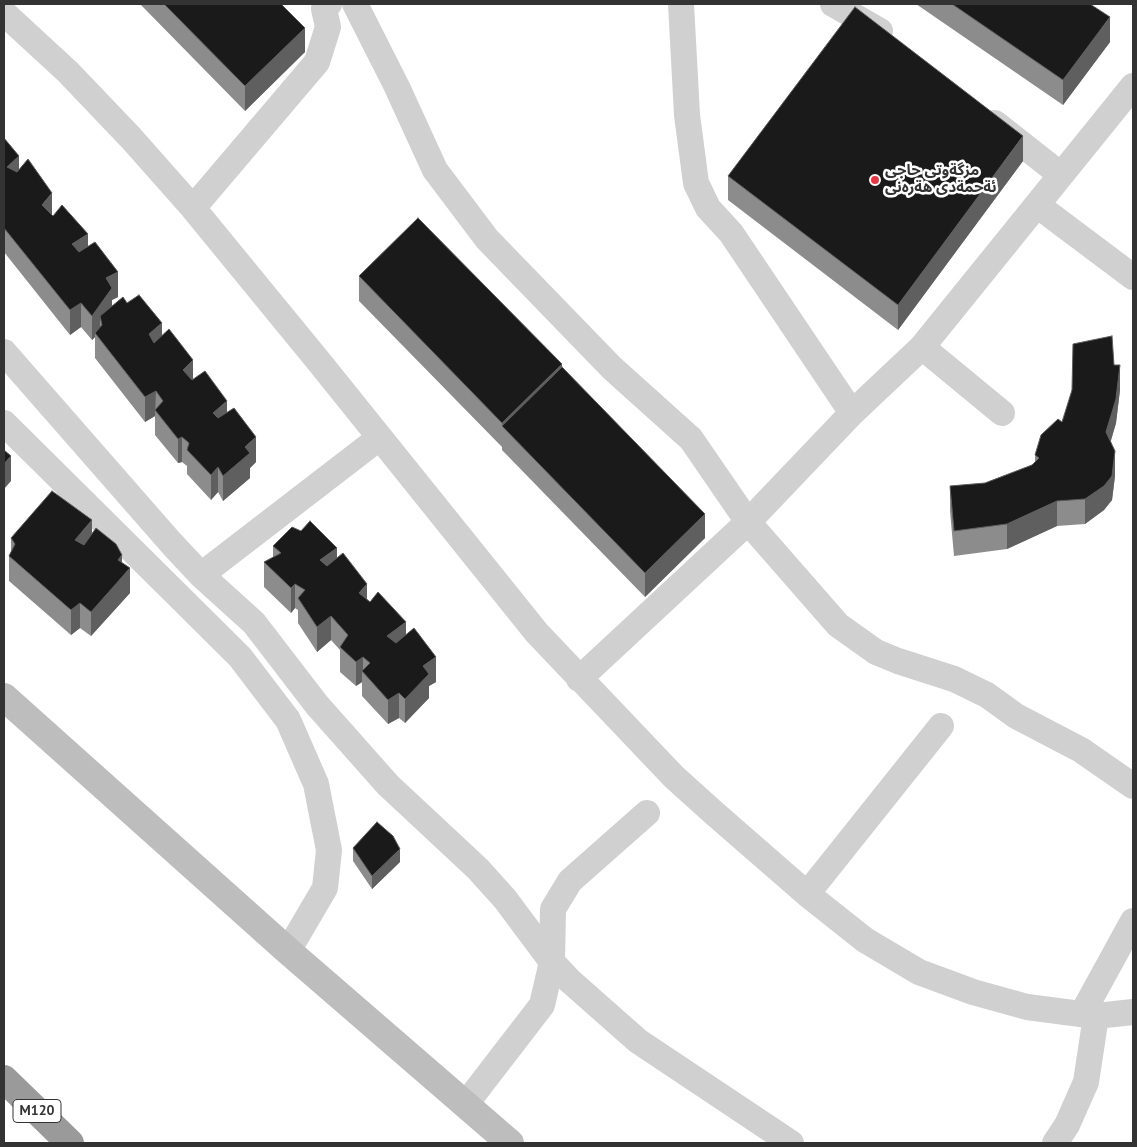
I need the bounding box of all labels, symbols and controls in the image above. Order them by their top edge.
place label: مزگةوتی حاجی ئةحمةدی هةرەنی [885,162,996,197]
marker: مزگةوتی حاجی ئةحمةدی هةرەنی [869,174,881,186]
road number: M120 [13,1100,61,1122]

